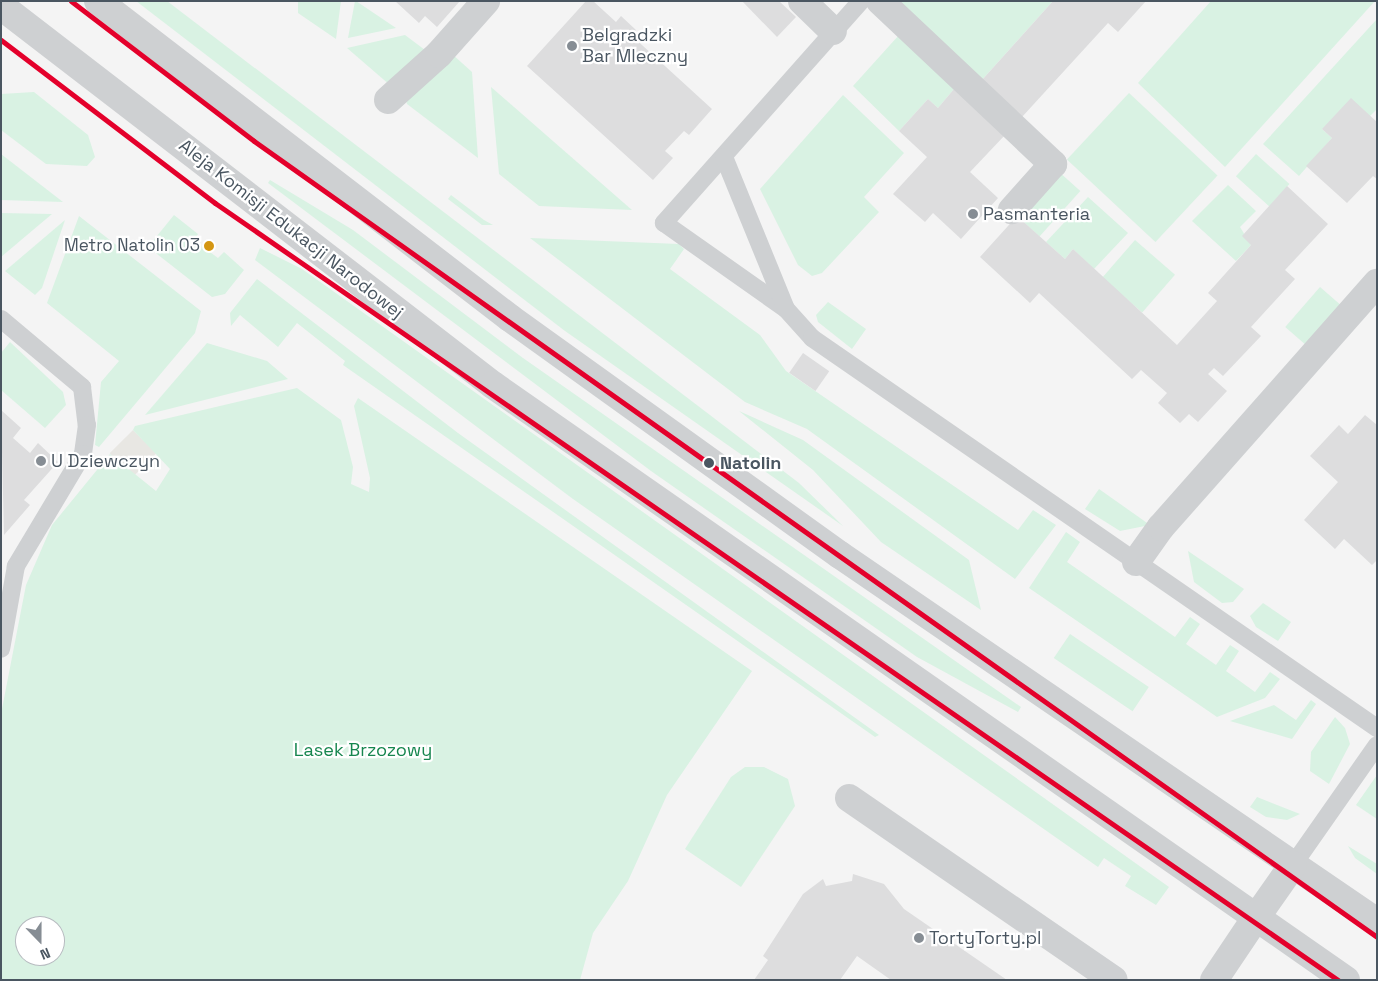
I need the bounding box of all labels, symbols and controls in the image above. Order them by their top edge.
place label: Belgradzki Bar Mleczny [582,25,688,68]
marker: Belgradzki Bar Mleczny [566,40,578,52]
street label: Aleja Komisji Edukacji Narodowej [175,135,407,323]
place label: Pasmanteria [983,203,1090,225]
marker: Pasmanteria [967,208,979,220]
place label: Metro Natolin 03 [64,236,200,256]
marker: Metro Natolin 03 [204,241,214,251]
place label: U Dziewczyn [51,450,160,472]
place label: Natolin [720,452,781,474]
marker: U Dziewczyn [35,455,47,467]
marker: Natolin [702,456,716,470]
park label: Lasek Brzozowy [294,739,432,761]
north arrow [15,916,65,966]
place label: TortyTorty.pl [929,927,1042,949]
marker: TortyTorty.pl [913,932,925,944]
text: N [38,944,53,964]

